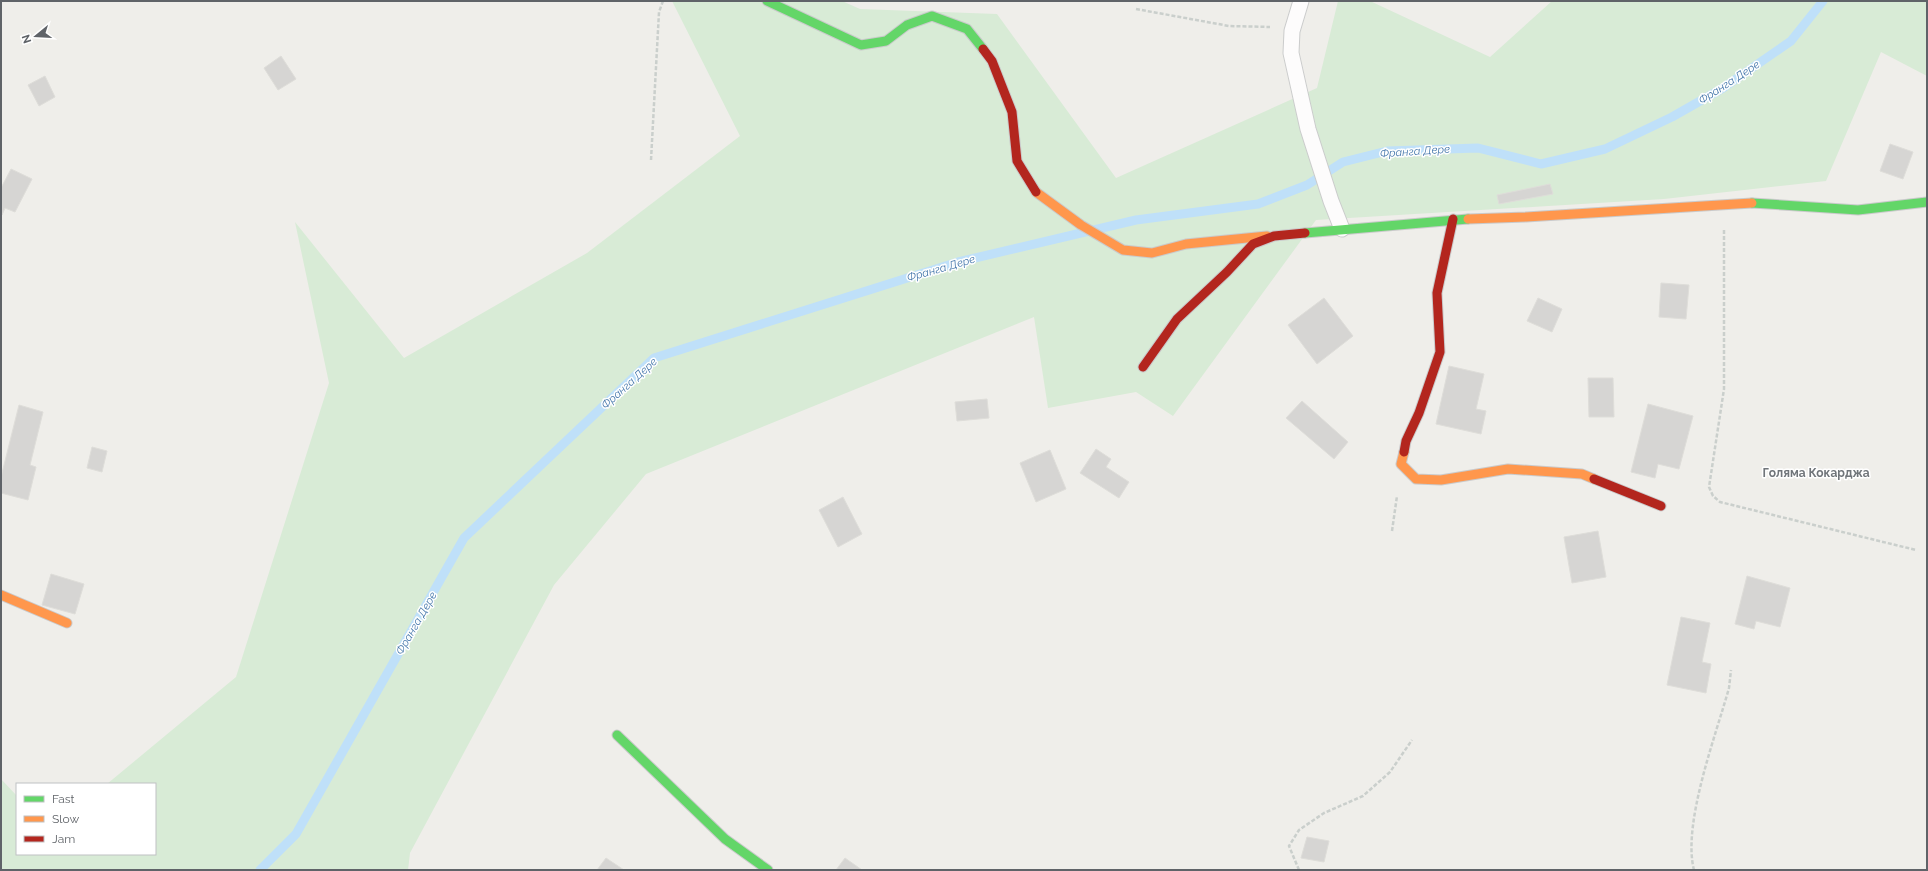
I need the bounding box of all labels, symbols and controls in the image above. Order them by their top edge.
north arrow [16,16,56,56]
text: N [19,33,34,45]
water label: Франга Дере [1696,58,1762,107]
water label: Франга Дере [1380,143,1451,160]
water label: Франга Дере [906,253,977,284]
water label: Франга Дере [599,355,660,412]
district label: Голяма Кокарджа [1762,466,1870,480]
water label: Франга Дере [393,590,440,657]
legend [16,783,156,855]
text: Fast [52,792,75,806]
text: Slow [52,812,79,826]
text: Jam [52,832,75,846]

